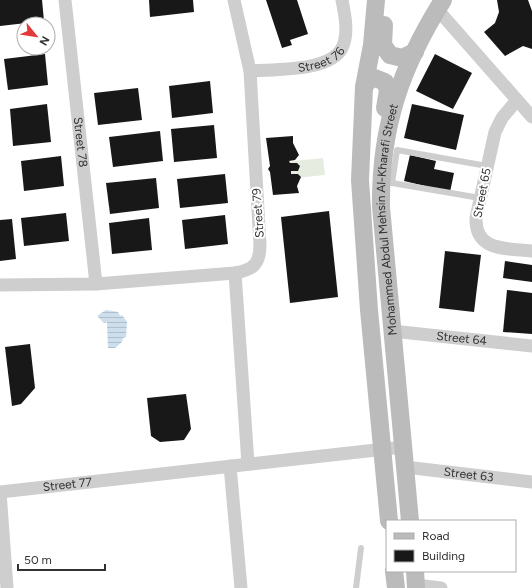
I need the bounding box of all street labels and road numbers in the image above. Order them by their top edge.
street label: Street 76 [297,44,348,75]
street label: Mohammed Abdul Mehsin Al-Kharafi Street [374,102,401,336]
street label: Street 78 [71,116,90,168]
street label: Street 65 [470,167,494,219]
street label: Street 79 [249,187,267,238]
street label: Street 64 [436,329,488,348]
street label: Street 63 [443,465,494,484]
street label: Street 77 [42,475,93,494]

